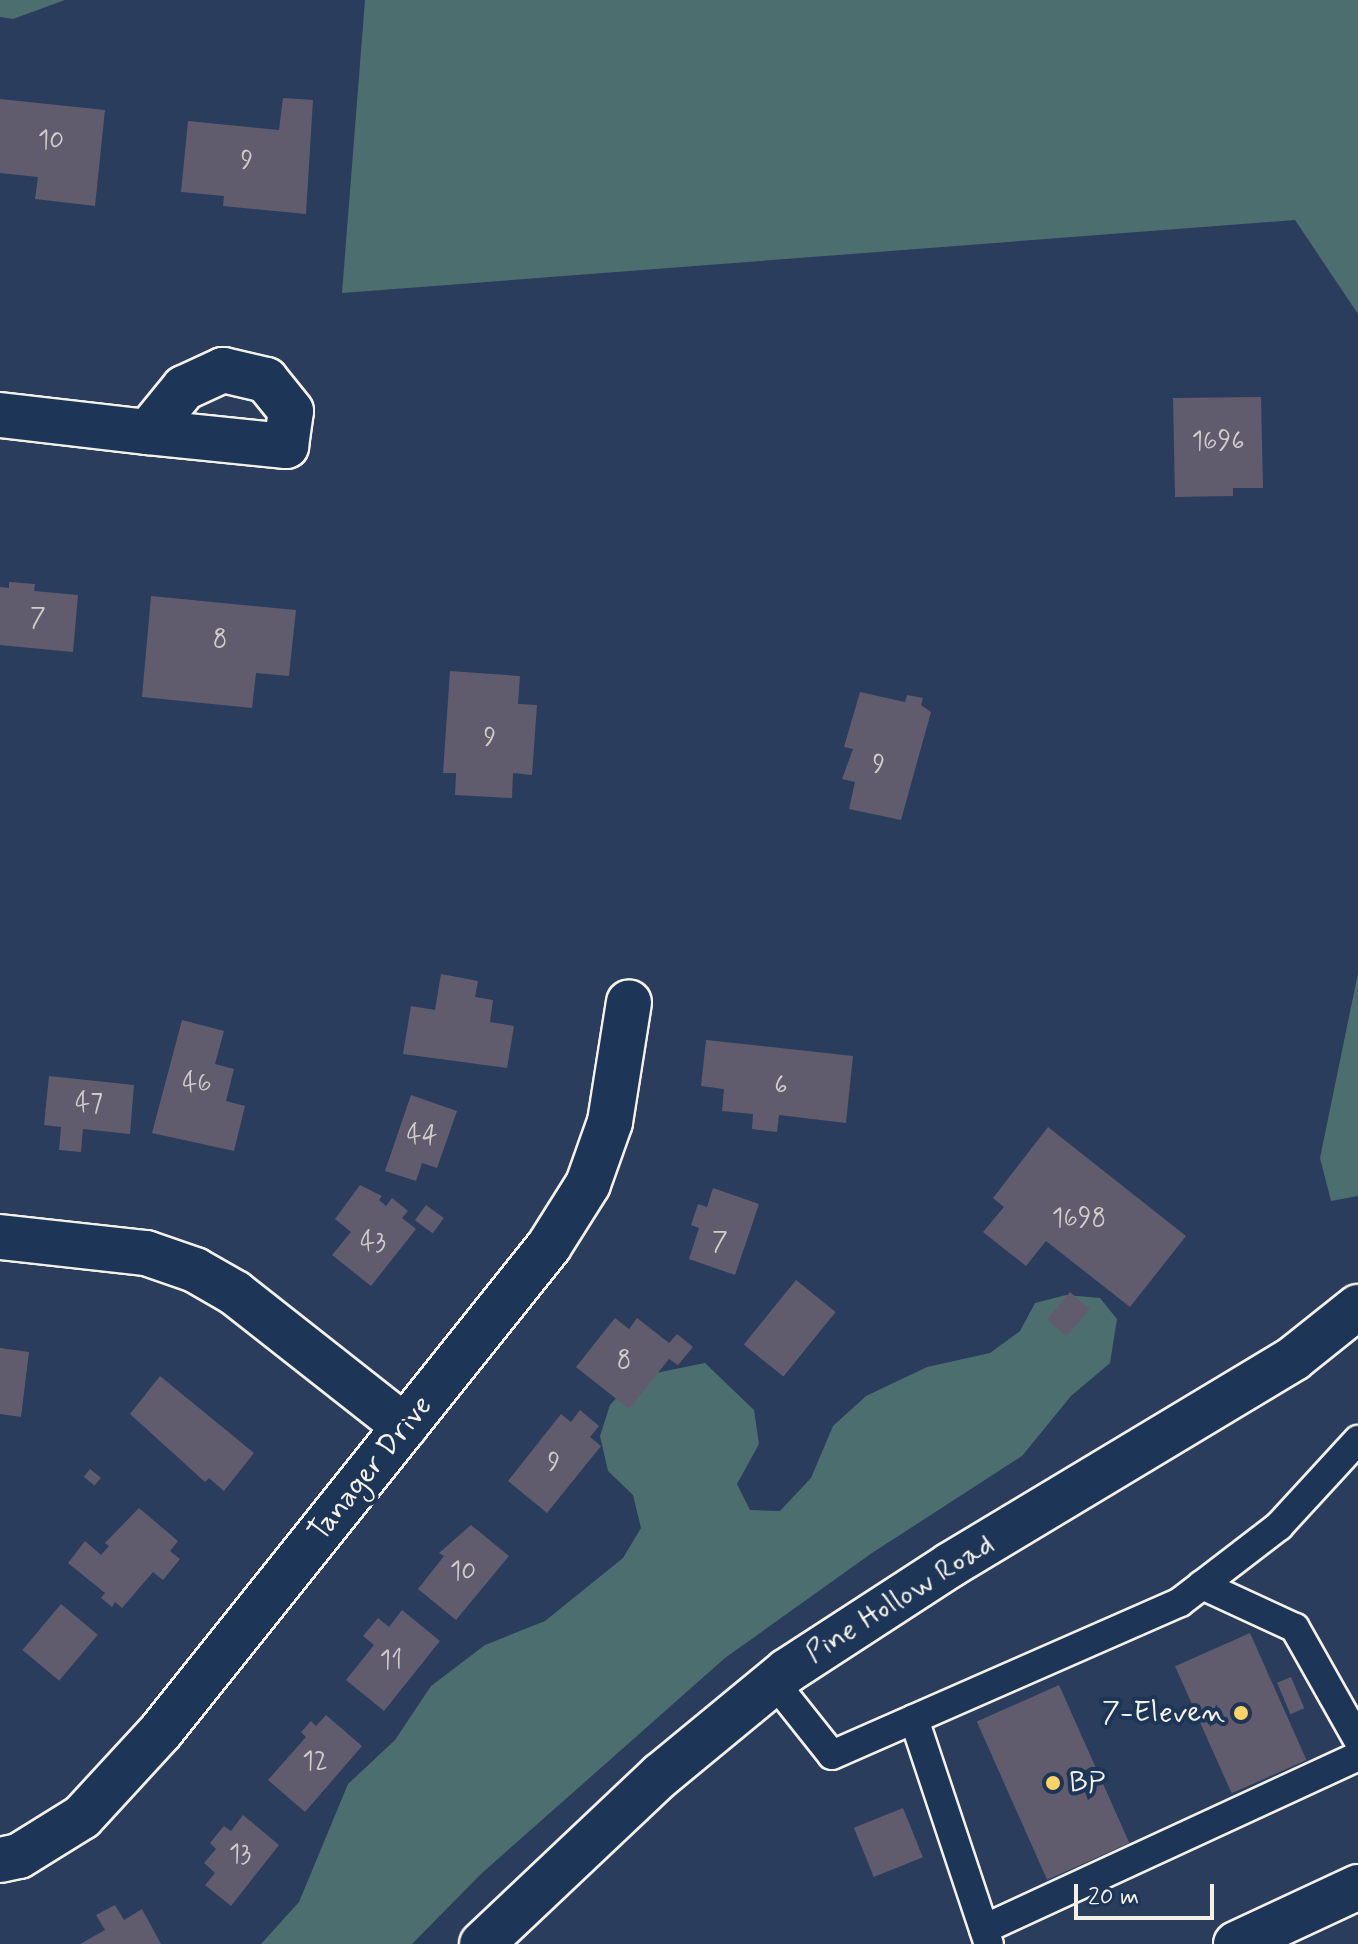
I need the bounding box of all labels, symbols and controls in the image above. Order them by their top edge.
house number: 10 [38,126,64,158]
house number: 9 [241,146,253,178]
house number: 1696 [1192,427,1244,459]
house number: 7 [30,604,46,636]
house number: 8 [213,625,227,657]
house number: 9 [484,723,496,755]
house number: 9 [873,750,885,782]
house number: 46 [182,1069,212,1101]
house number: 6 [774,1071,788,1103]
house number: 47 [75,1089,103,1121]
house number: 44 [407,1121,437,1153]
house number: 1698 [1052,1204,1106,1236]
house number: 43 [360,1228,386,1260]
house number: 7 [712,1228,728,1260]
house number: 8 [617,1346,631,1378]
street label: Tanager Drive [302,1389,440,1549]
house number: 9 [548,1448,560,1480]
street label: Pine Hollow Road [802,1528,998,1670]
house number: 10 [450,1557,476,1589]
house number: 11 [380,1646,402,1678]
place label: 7-Eleven [1102,1695,1225,1731]
marker: 7-Eleven [1232,1704,1250,1722]
house number: 12 [302,1747,328,1779]
place label: BP [1069,1765,1105,1801]
marker: BP [1044,1774,1062,1792]
house number: 13 [229,1840,251,1872]
scale bar [1078,1868,1218,1918]
text: 20 m [1088,1882,1139,1913]

